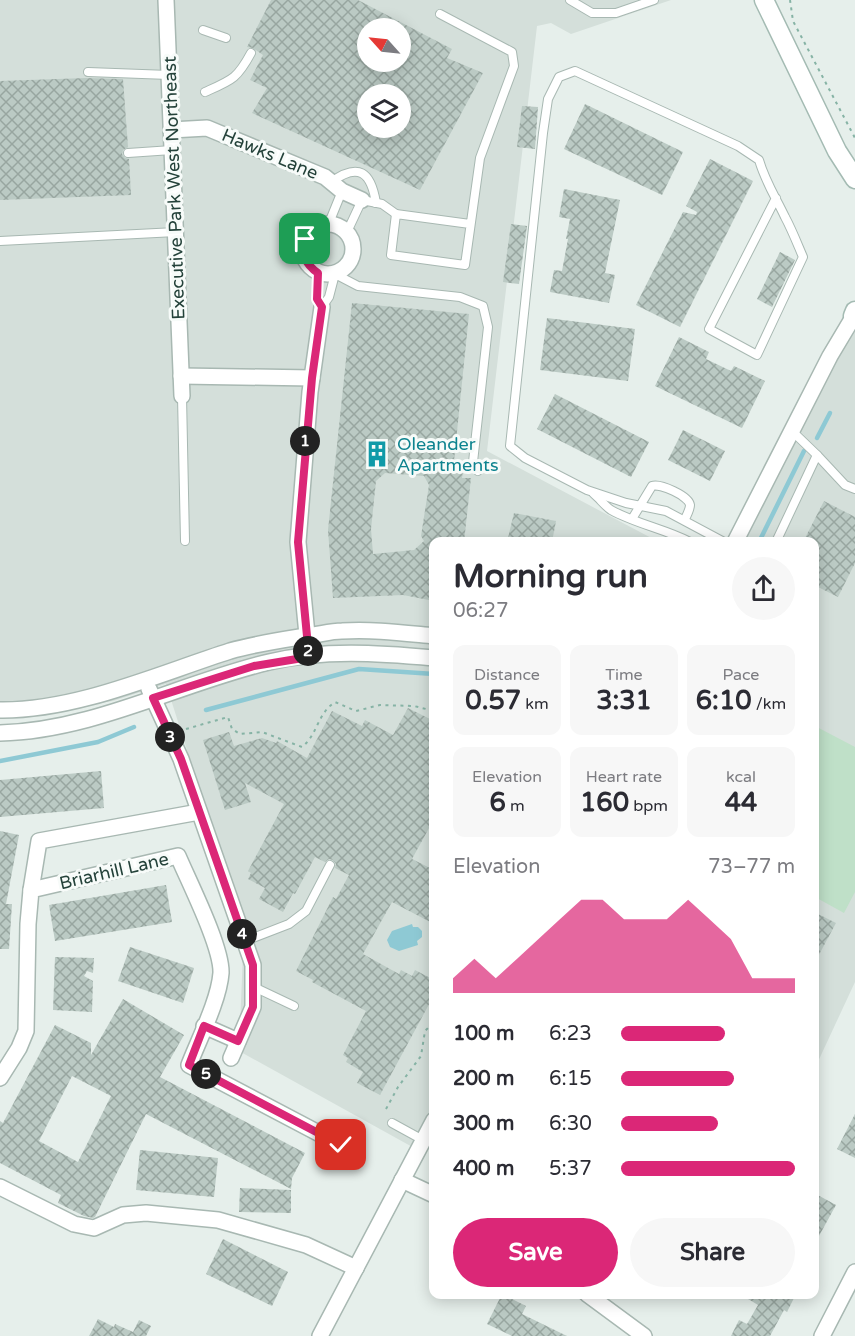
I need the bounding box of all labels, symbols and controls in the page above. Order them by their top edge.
north arrow [357,18,411,72]
map controls [357,18,411,138]
street label: Executive Park West Northeast [158,56,190,320]
button: layers [357,84,411,138]
street label: Hawks Lane [219,124,321,184]
pin [279,213,330,264]
icon: arrive [288,222,321,255]
pin: 1 [290,426,320,456]
text: 1 [300,431,310,451]
place label: Oleander Apartments [397,433,499,476]
building icon: Oleander Apartments [362,439,392,469]
text: Morning run [453,557,648,596]
button: share [732,557,795,620]
text: 06:27 [453,599,508,623]
pin: 2 [293,636,323,666]
text: 2 [303,641,313,661]
text: Distance [474,665,540,685]
text: Time [605,665,643,685]
text: Pace [723,665,759,685]
text: 0.57 [465,685,521,716]
text: 3:31 [596,685,652,716]
text: 6:10 [696,685,752,716]
text: km [521,694,549,714]
text: /km [752,694,786,714]
pin: 3 [155,722,185,752]
text: 3 [165,727,175,747]
text: Elevation [472,767,542,787]
text: Heart rate [586,767,662,787]
text: kcal [726,767,756,787]
text: 6 [489,787,506,818]
text: 160 [580,787,629,818]
text: 44 [725,787,757,818]
text: m [506,796,525,816]
text: bpm [629,796,668,816]
street label: Briarhill Lane [57,848,171,894]
text: Elevation [453,855,540,879]
text: 73–77 m [708,855,795,879]
pin: 4 [227,919,257,949]
text: 4 [237,924,247,944]
text: 100 m [453,1022,514,1046]
text: 6:23 [549,1022,592,1046]
pin: 5 [191,1059,221,1089]
text: 5 [201,1064,211,1084]
text: 200 m [453,1067,514,1091]
text: 6:15 [549,1067,592,1091]
text: 300 m [453,1112,514,1136]
text: 6:30 [549,1112,592,1136]
pin [315,1119,366,1170]
icon: check [324,1128,357,1161]
text: 400 m [453,1157,514,1181]
text: 5:37 [549,1157,592,1181]
button: Save [453,1218,618,1287]
button: Share [630,1218,795,1287]

